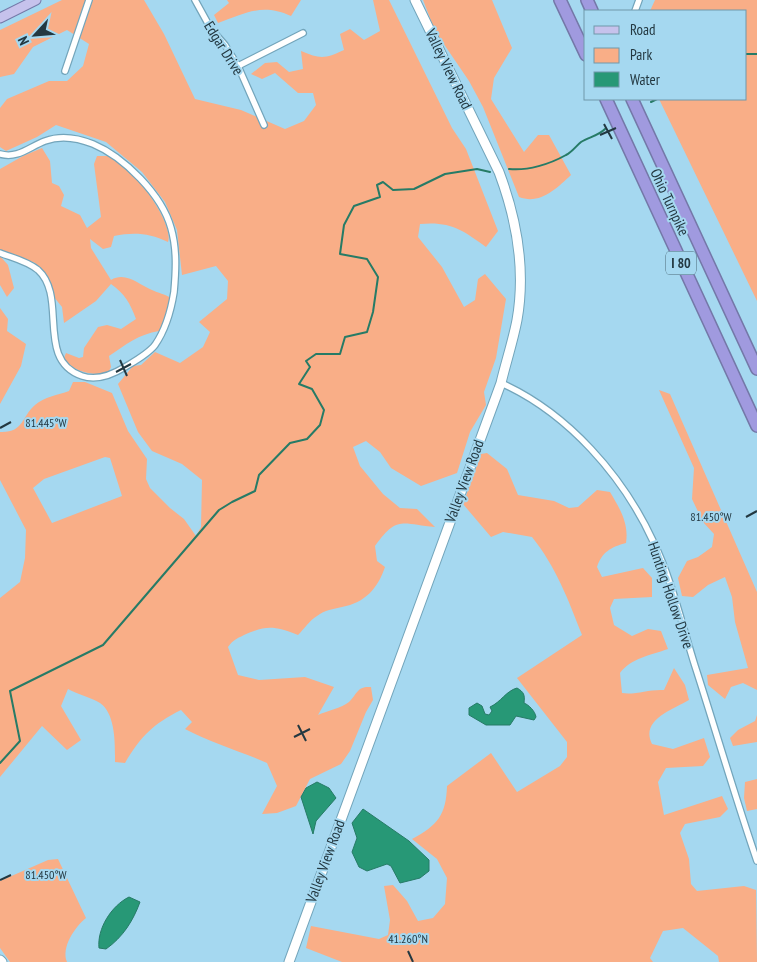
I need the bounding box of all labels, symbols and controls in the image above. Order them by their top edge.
north arrow [10,10,60,60]
legend [584,10,747,100]
street label: Edgar Drive [200,18,248,78]
text: Road [630,20,656,39]
street label: Valley View Road [421,25,477,112]
text: N [14,33,33,48]
text: Park [630,45,652,64]
text: Water [630,70,661,89]
street label: Ohio Turnpike [646,166,694,238]
road number: I 80 [666,252,696,274]
text: 81.445°W [25,415,67,430]
street label: Valley View Road [440,437,488,526]
text: 81.450°W [690,509,732,524]
street label: Hunting Hollow Drive [644,539,698,651]
street label: Valley View Road [301,817,349,906]
text: 81.450°W [25,867,67,882]
text: 41.260°N [388,931,428,946]

